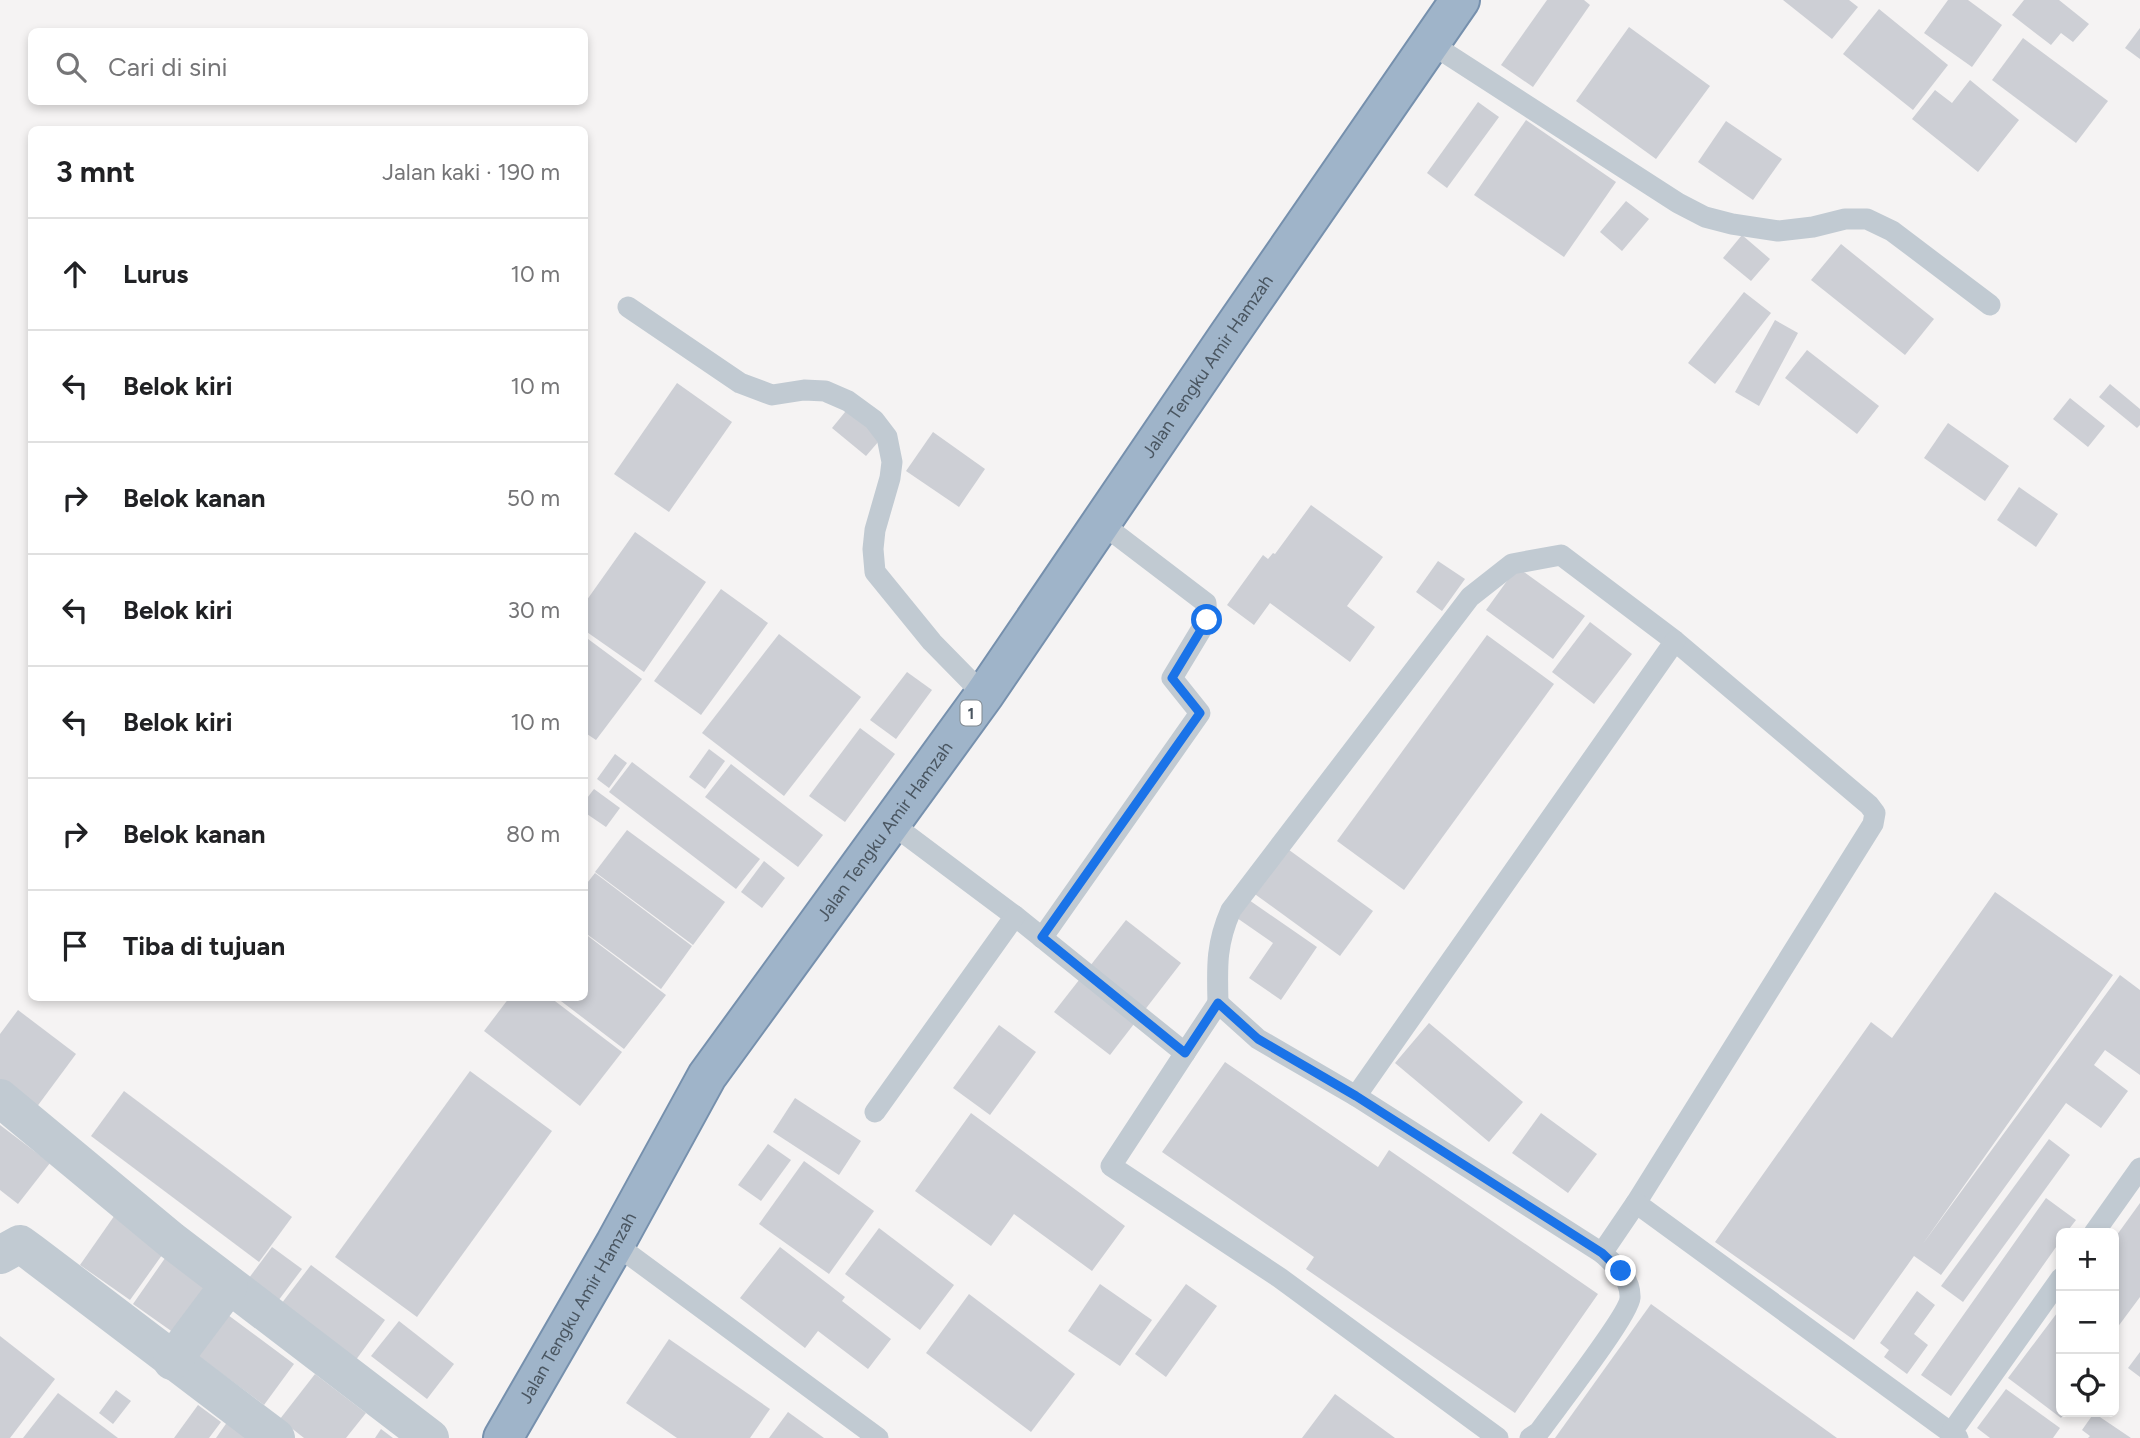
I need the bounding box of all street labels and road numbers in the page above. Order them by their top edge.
street label: Jalan Tengku Amir Hamzah [1137,271,1278,462]
road number: 1 [960,700,982,726]
street label: Jalan Tengku Amir Hamzah [812,737,958,926]
street label: Jalan Tengku Amir Hamzah [514,1208,641,1408]

